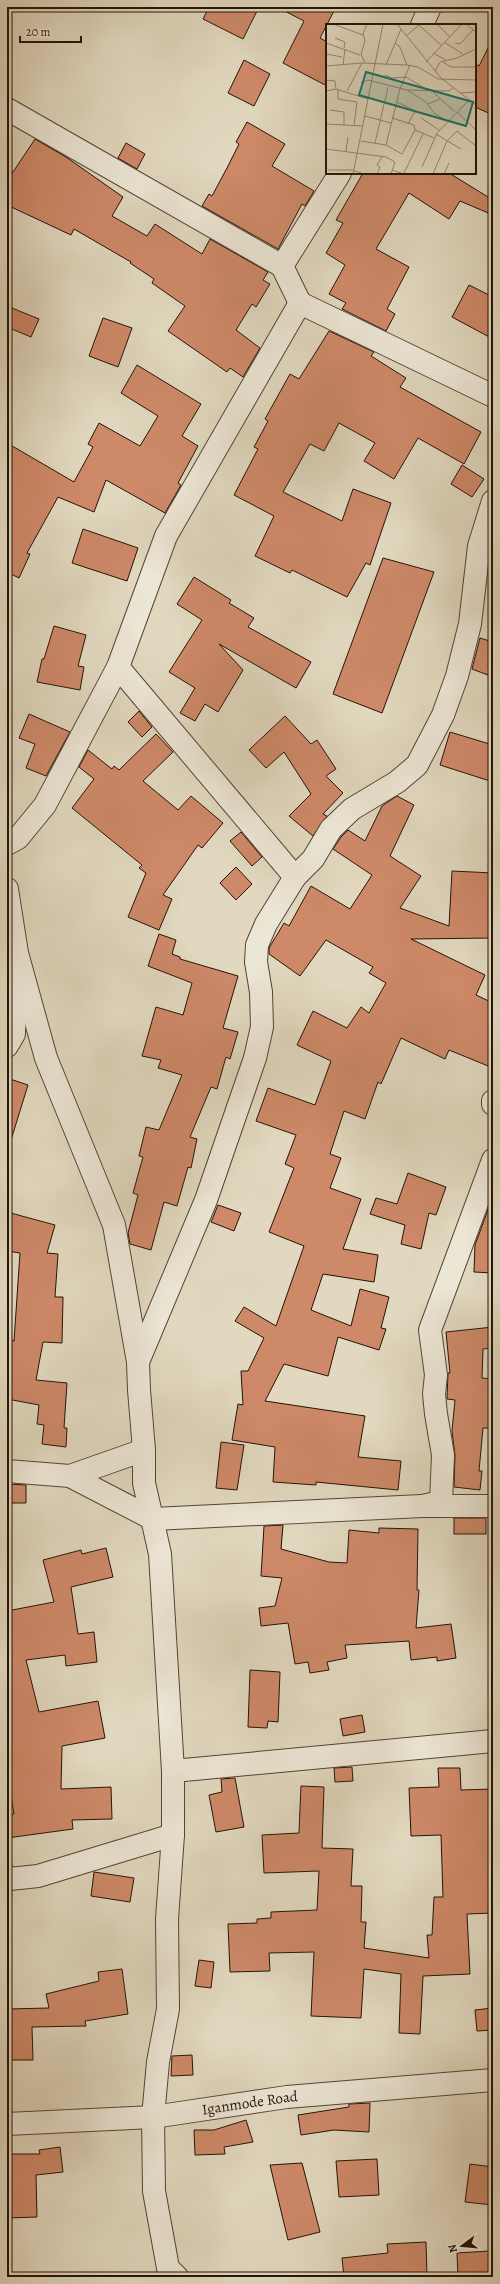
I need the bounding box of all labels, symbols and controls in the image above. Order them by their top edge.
scale bar [20,18,81,44]
text: 20 m [26,24,50,40]
inset map [326,24,476,174]
street label: Iganmode Road [200,2086,299,2120]
north arrow [442,2226,482,2266]
text: N [445,2243,461,2255]

